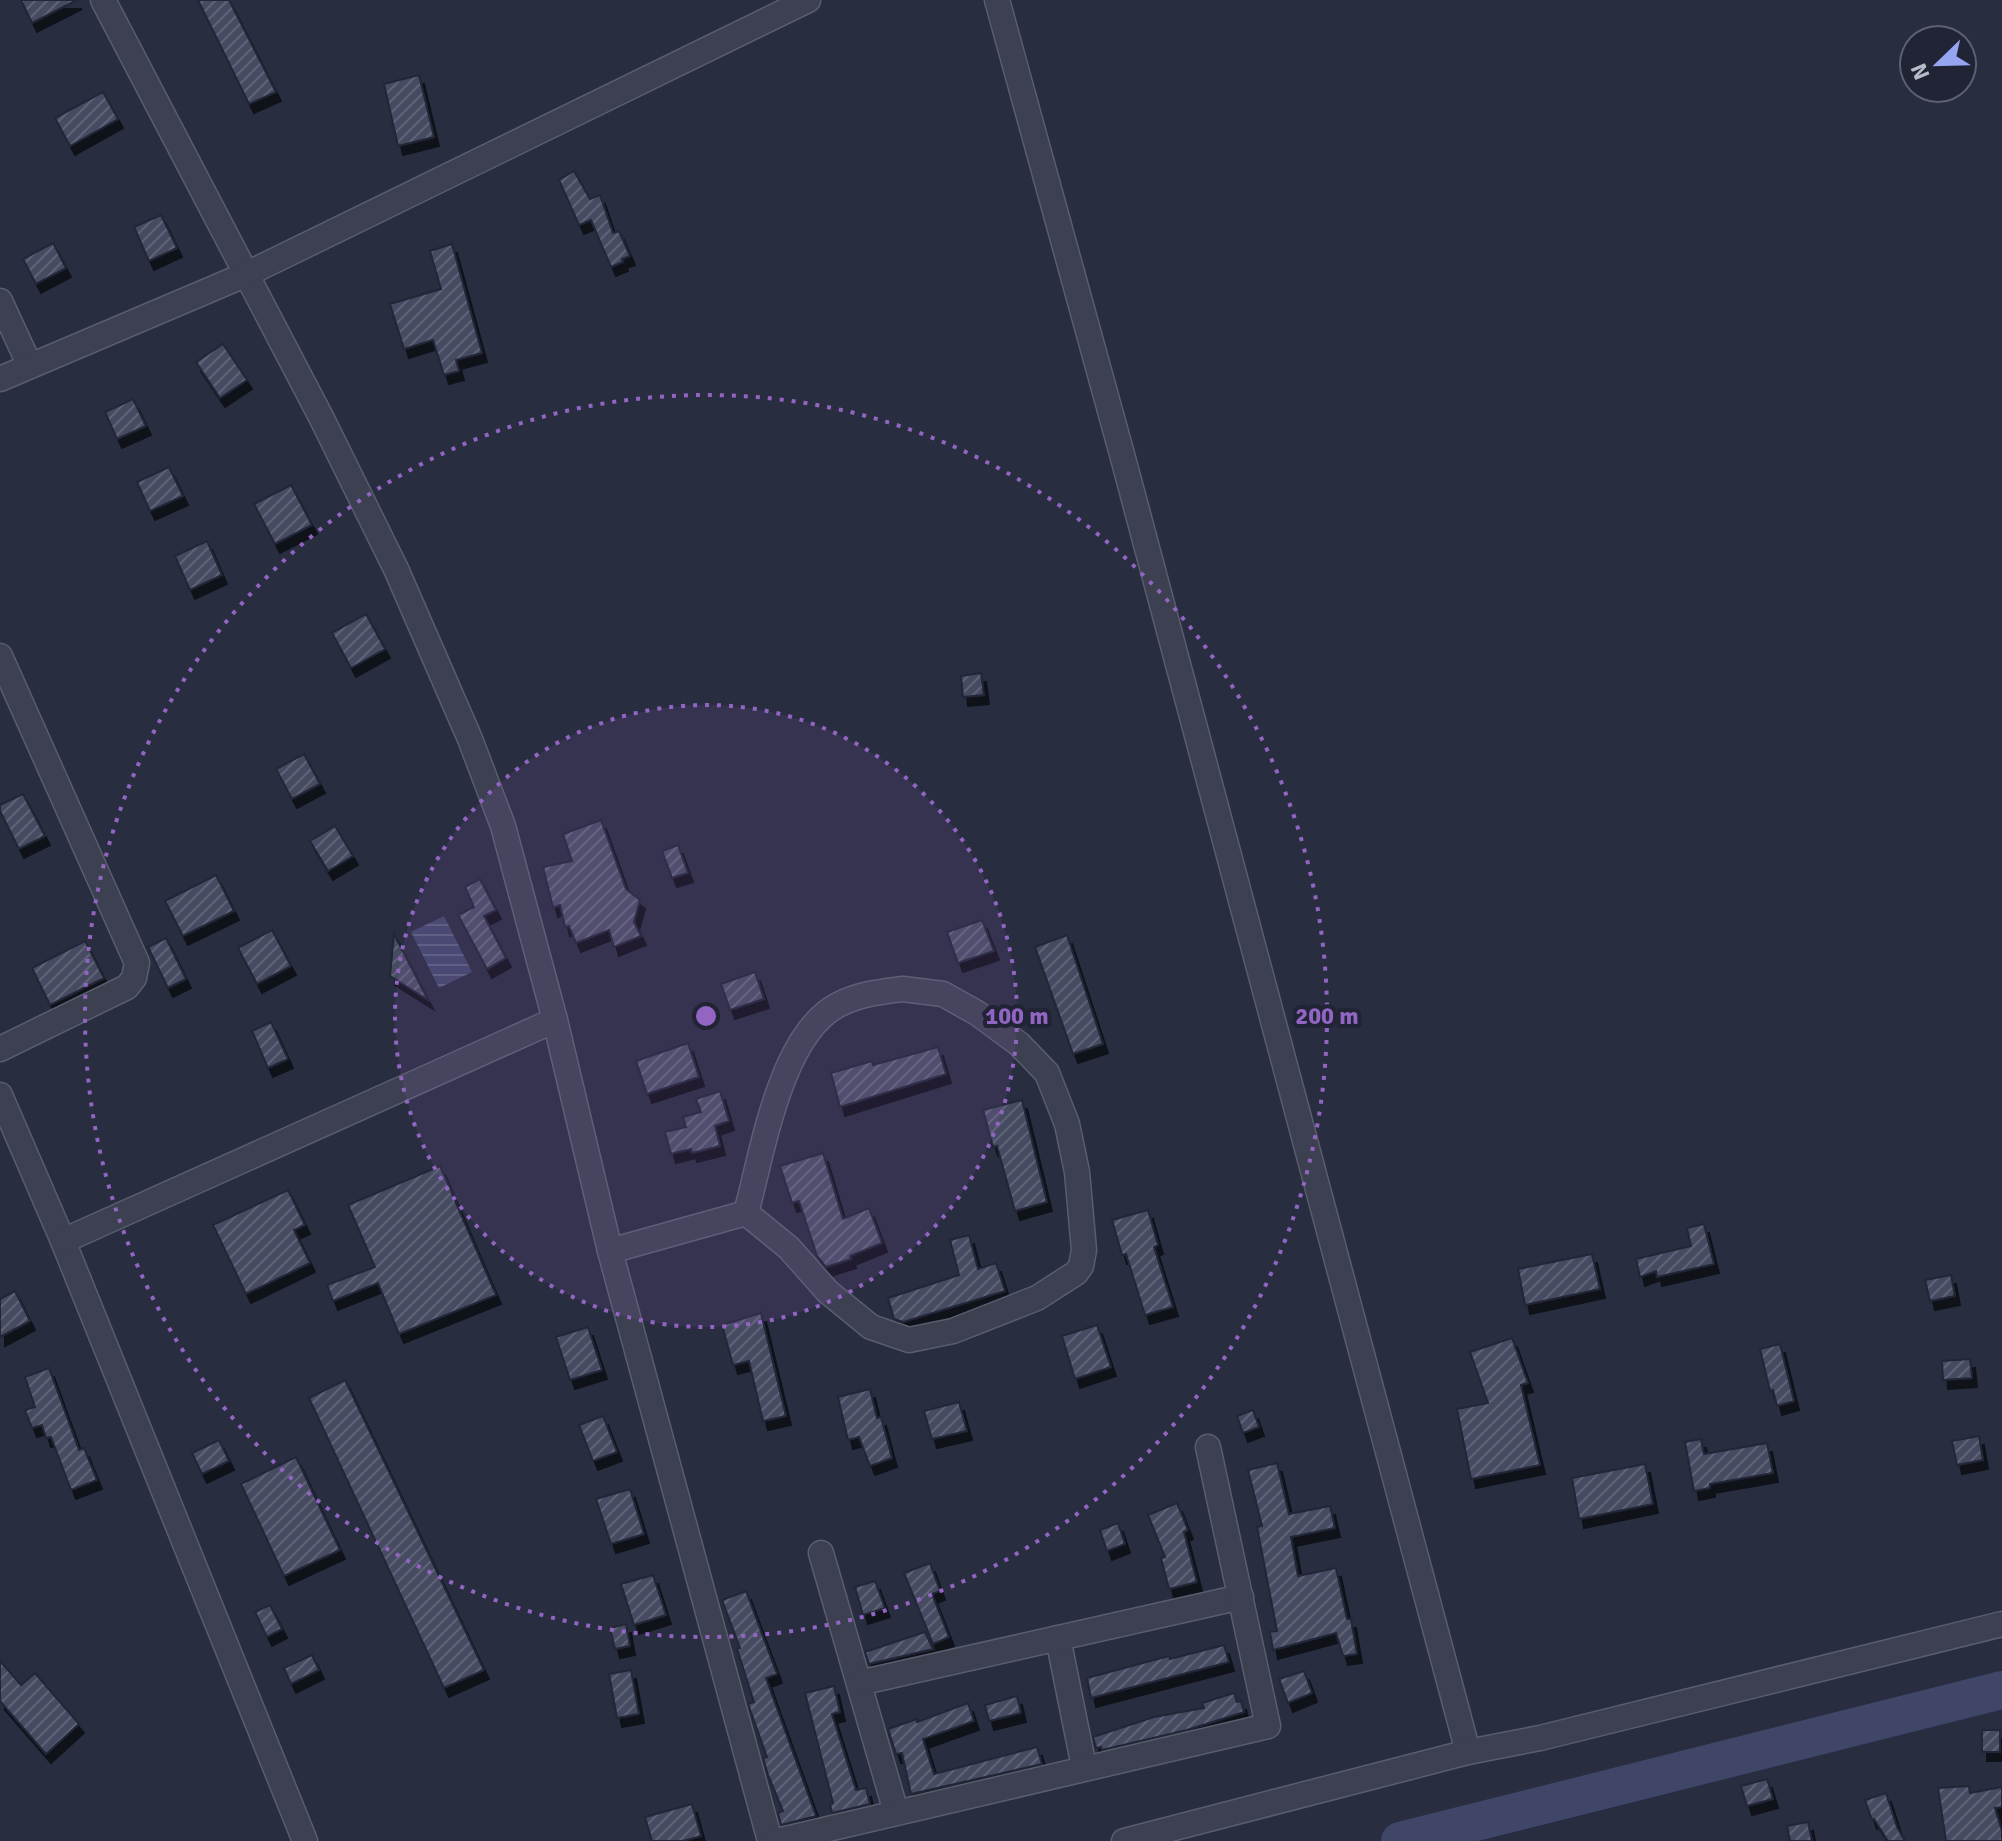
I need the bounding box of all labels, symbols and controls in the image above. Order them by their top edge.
north arrow [1898,24,1978,104]
text: N [1905,59,1935,84]
text: 100 m [985,1001,1049,1031]
text: 200 m [1295,1001,1359,1031]
centre of rings [692,1002,720,1030]

